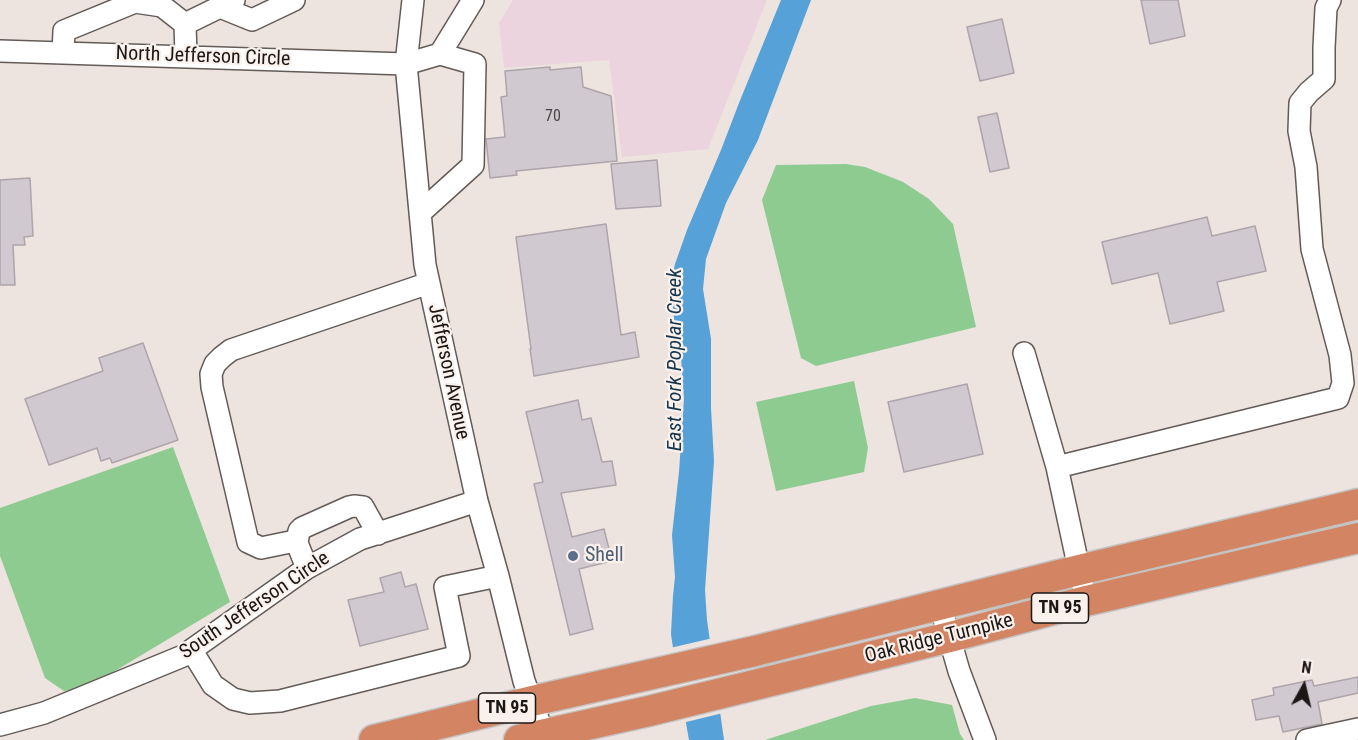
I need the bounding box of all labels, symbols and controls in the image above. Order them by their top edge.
street label: North Jefferson Circle [115,42,291,72]
house number: 70 [545,107,561,127]
water label: East Fork Poplar Creek [663,269,689,451]
street label: Jefferson Avenue [422,302,474,442]
place label: Shell [585,544,624,568]
street label: South Jefferson Circle [175,547,335,665]
marker: Shell [566,549,580,563]
road number: TN 95 [1032,593,1088,623]
street label: Oak Ridge Turnpike [862,609,1016,669]
north arrow [1274,656,1334,716]
text: N [1300,658,1313,678]
road number: TN 95 [478,693,536,723]

